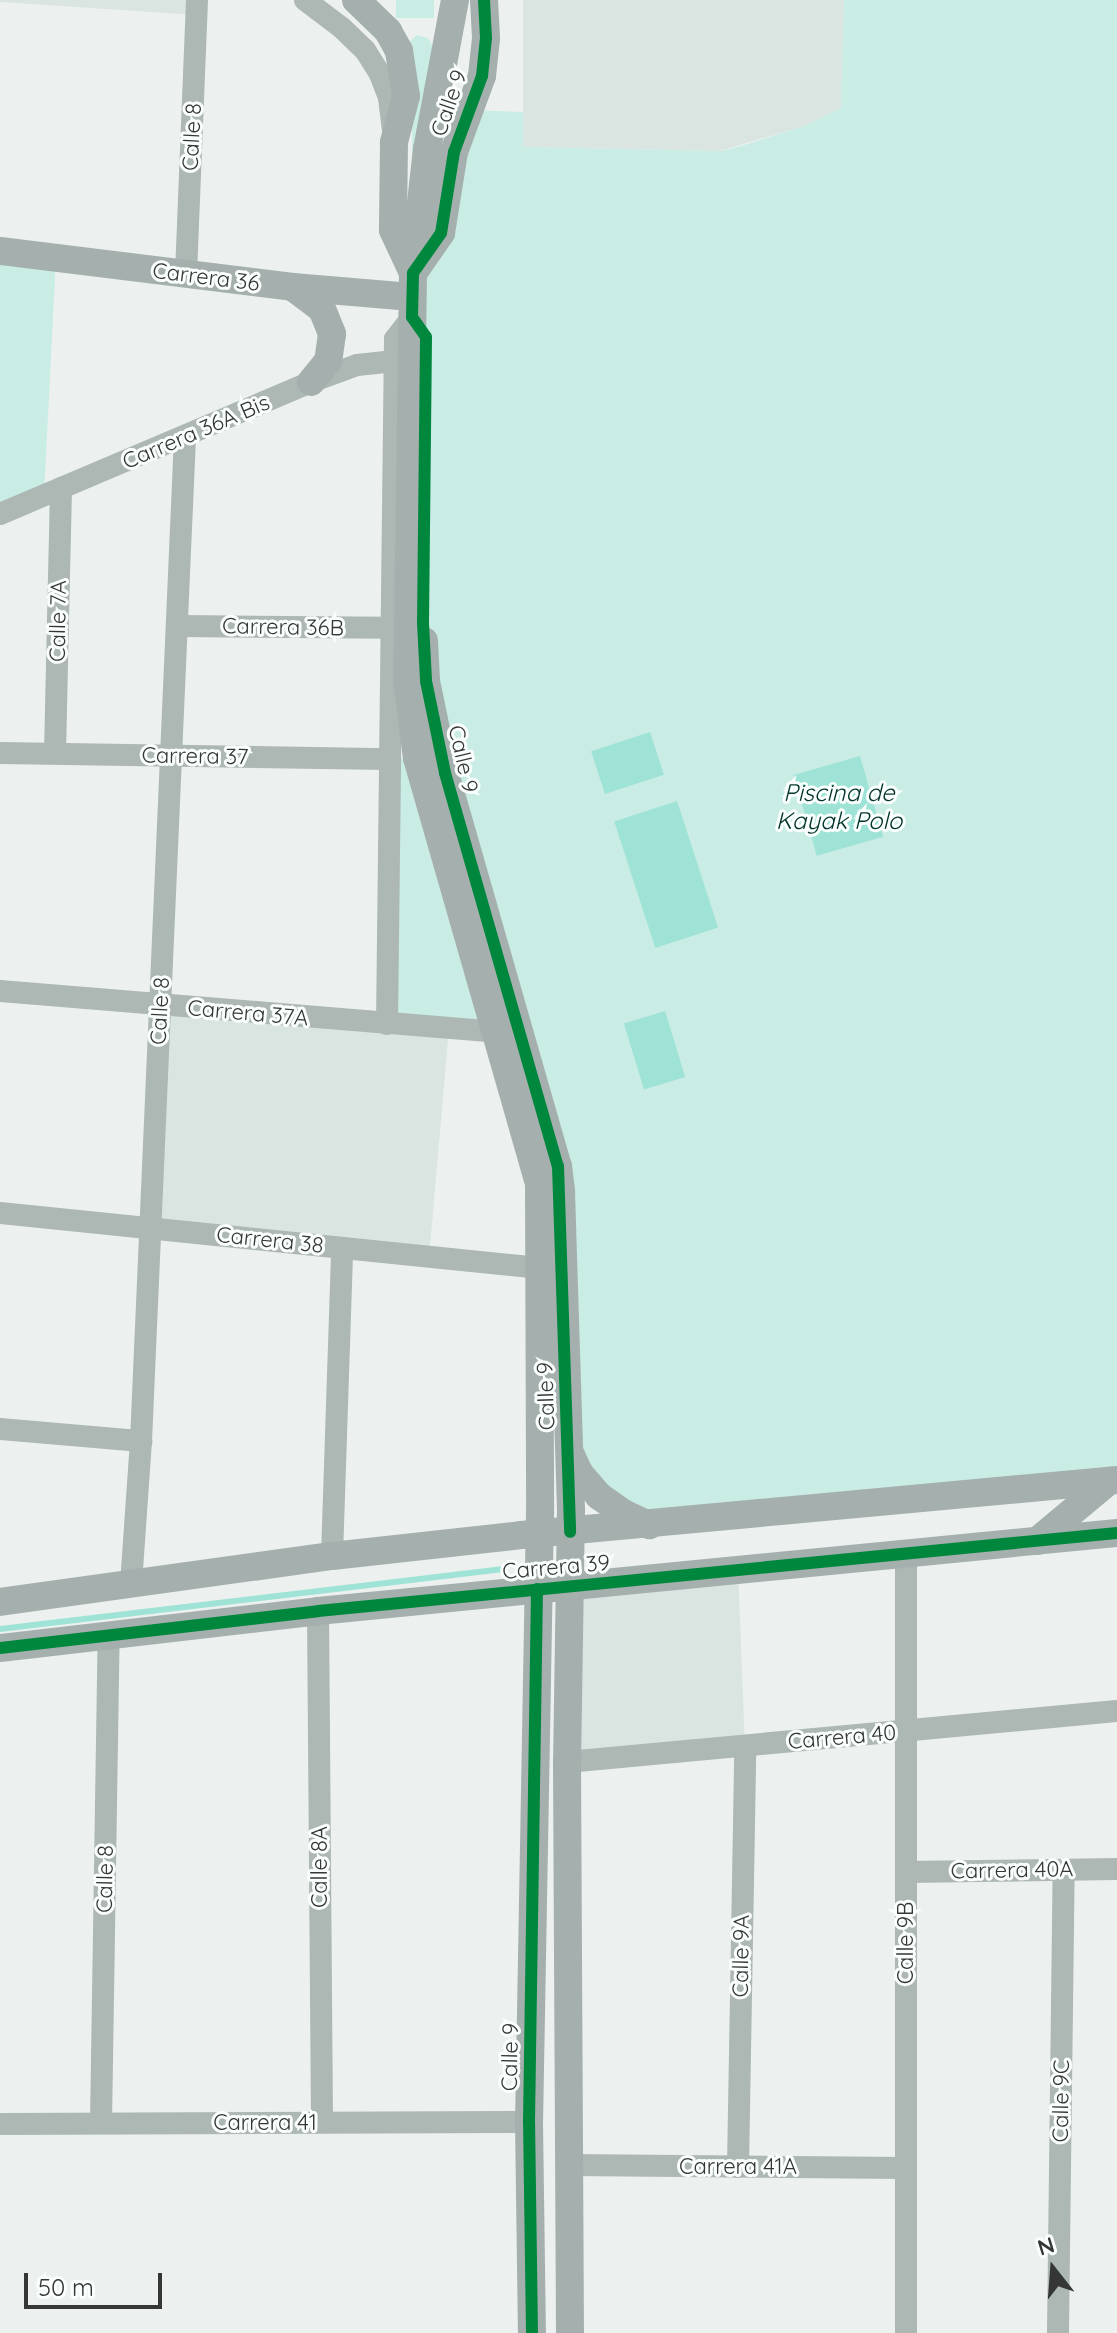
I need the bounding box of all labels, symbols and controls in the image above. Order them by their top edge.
street label: Calle 9 [425,66,473,140]
street label: Calle 8 [177,102,207,172]
street label: Carrera 36 [151,257,261,297]
street label: Carrera 36A Bis [119,389,273,475]
street label: Calle 7A [44,580,72,662]
street label: Carrera 36B [222,613,344,641]
street label: Calle 9 [442,723,484,795]
street label: Carrera 37 [141,742,249,770]
water label: Piscina de Kayak Polo [776,779,902,835]
street label: Calle 8 [145,976,175,1046]
street label: Carrera 37A [186,995,310,1031]
street label: Carrera 38 [215,1221,325,1259]
street label: Calle 9 [532,1361,560,1431]
street label: Carrera 39 [501,1549,611,1585]
street label: Carrera 40 [787,1719,897,1755]
street label: Calle 8A [307,1826,333,1908]
street label: Calle 8 [91,1845,119,1913]
street label: Carrera 40A [950,1856,1074,1884]
street label: Calle 9B [893,1902,919,1984]
street label: Calle 9A [727,1915,755,1997]
street label: Calle 9 [496,2023,524,2091]
street label: Calle 9C [1047,2059,1075,2143]
street label: Carrera 41 [213,2110,317,2136]
street label: Carrera 41A [679,2154,797,2180]
north arrow [1013,2229,1093,2309]
text: N [1034,2230,1058,2262]
scale bar [28,2257,166,2307]
text: 50 m [38,2272,94,2302]

